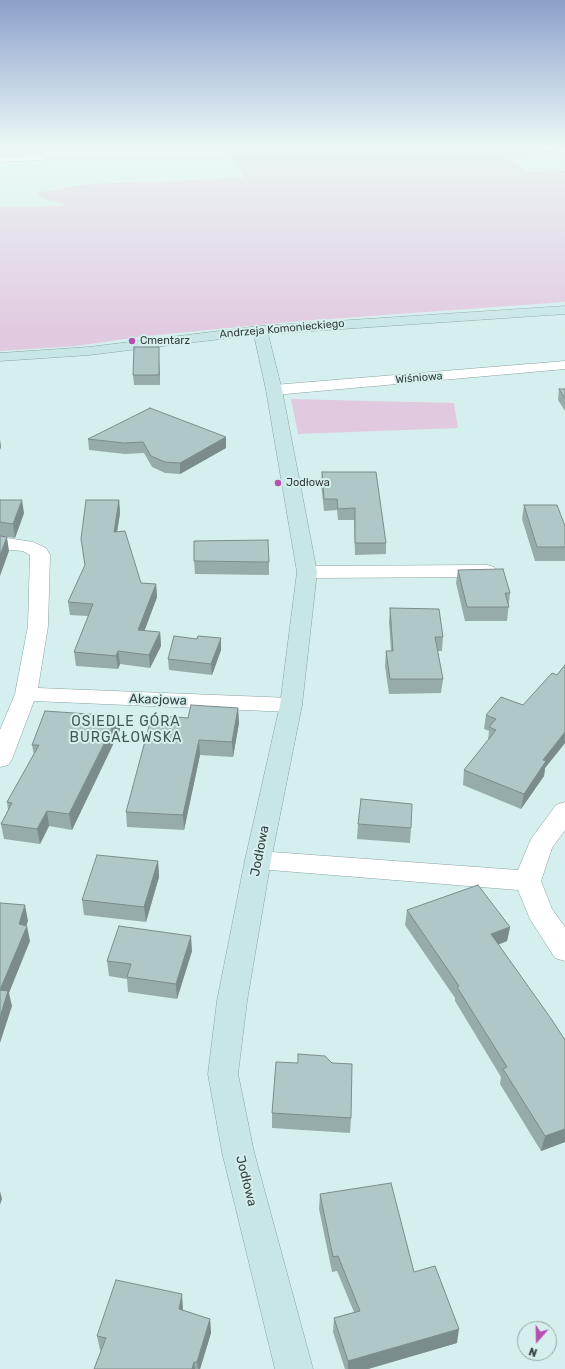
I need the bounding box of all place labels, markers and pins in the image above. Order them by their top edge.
place label: Cmentarz [140,334,190,348]
marker: Cmentarz [127,336,137,346]
place label: Jodłowa [286,476,330,490]
marker: Jodłowa [273,478,283,488]

